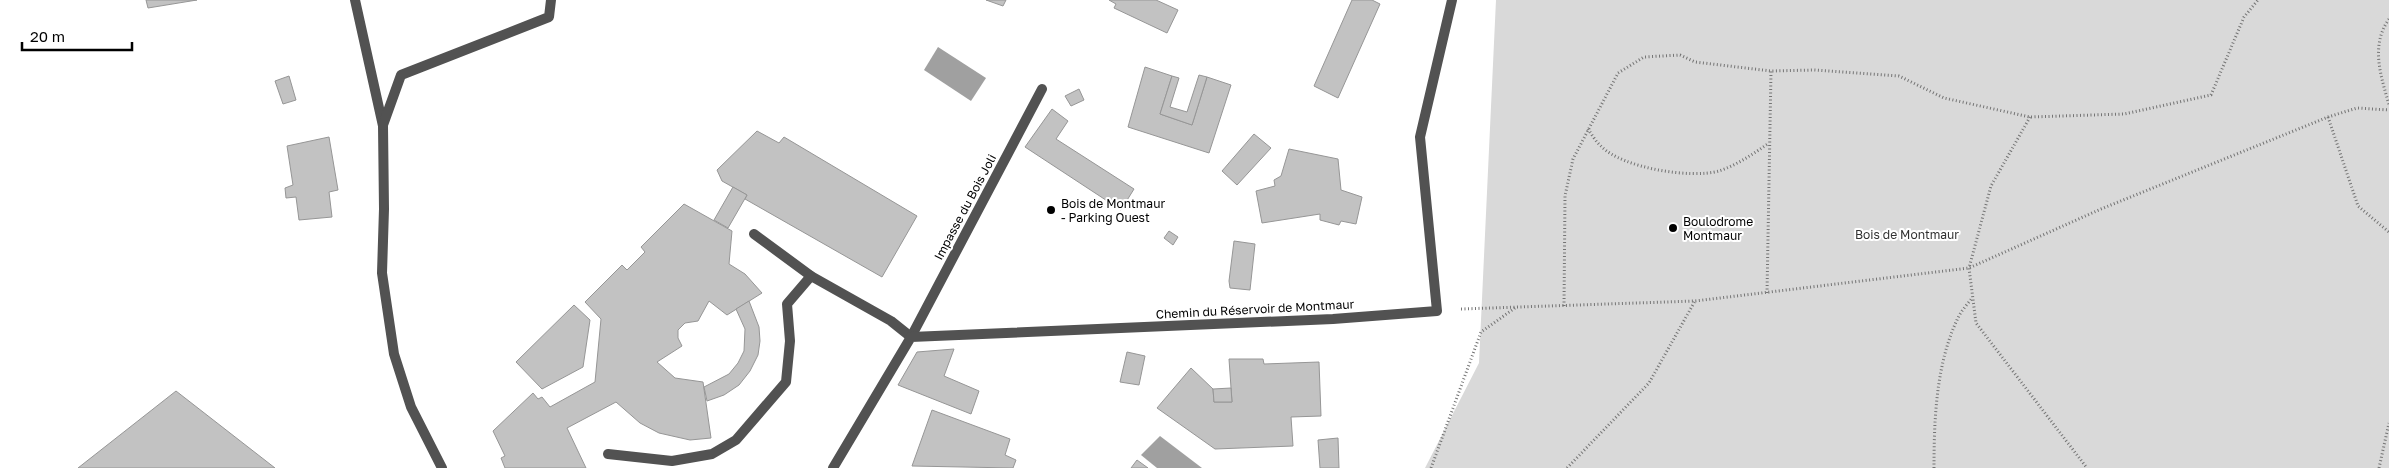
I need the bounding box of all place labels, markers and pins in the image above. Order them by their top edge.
place label: Bois de Montmaur - Parking Ouest [1061,196,1165,225]
marker: Bois de Montmaur - Parking Ouest [1045,204,1057,216]
place label: Boulodrome Montmaur [1683,214,1753,243]
marker: Boulodrome Montmaur [1667,222,1679,234]

